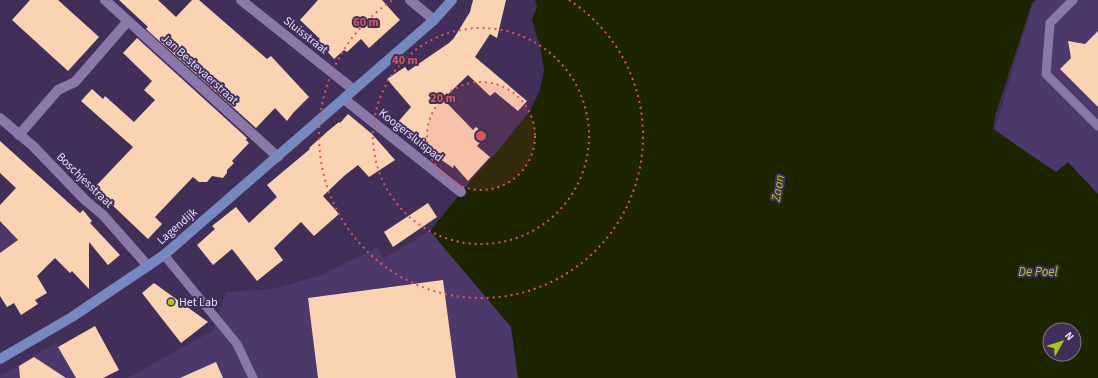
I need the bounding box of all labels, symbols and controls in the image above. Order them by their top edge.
street label: Sluisstraat [280,12,332,58]
text: 60 m [353,14,379,31]
street label: Jan Bestevaerstraat [157,30,242,109]
text: 40 m [392,52,418,69]
text: 20 m [430,90,456,107]
street label: Koogersluispad [375,105,447,166]
centre of rings [474,129,488,143]
street label: Boschjesstraat [52,149,117,212]
water label: Zaan [767,173,789,204]
street label: Lagendijk [153,204,201,249]
water label: De Poel [1018,263,1059,281]
place label: Het Lab [179,294,218,311]
marker: Het Lab [166,297,176,307]
north arrow [1042,322,1082,362]
text: N [1061,328,1078,344]

